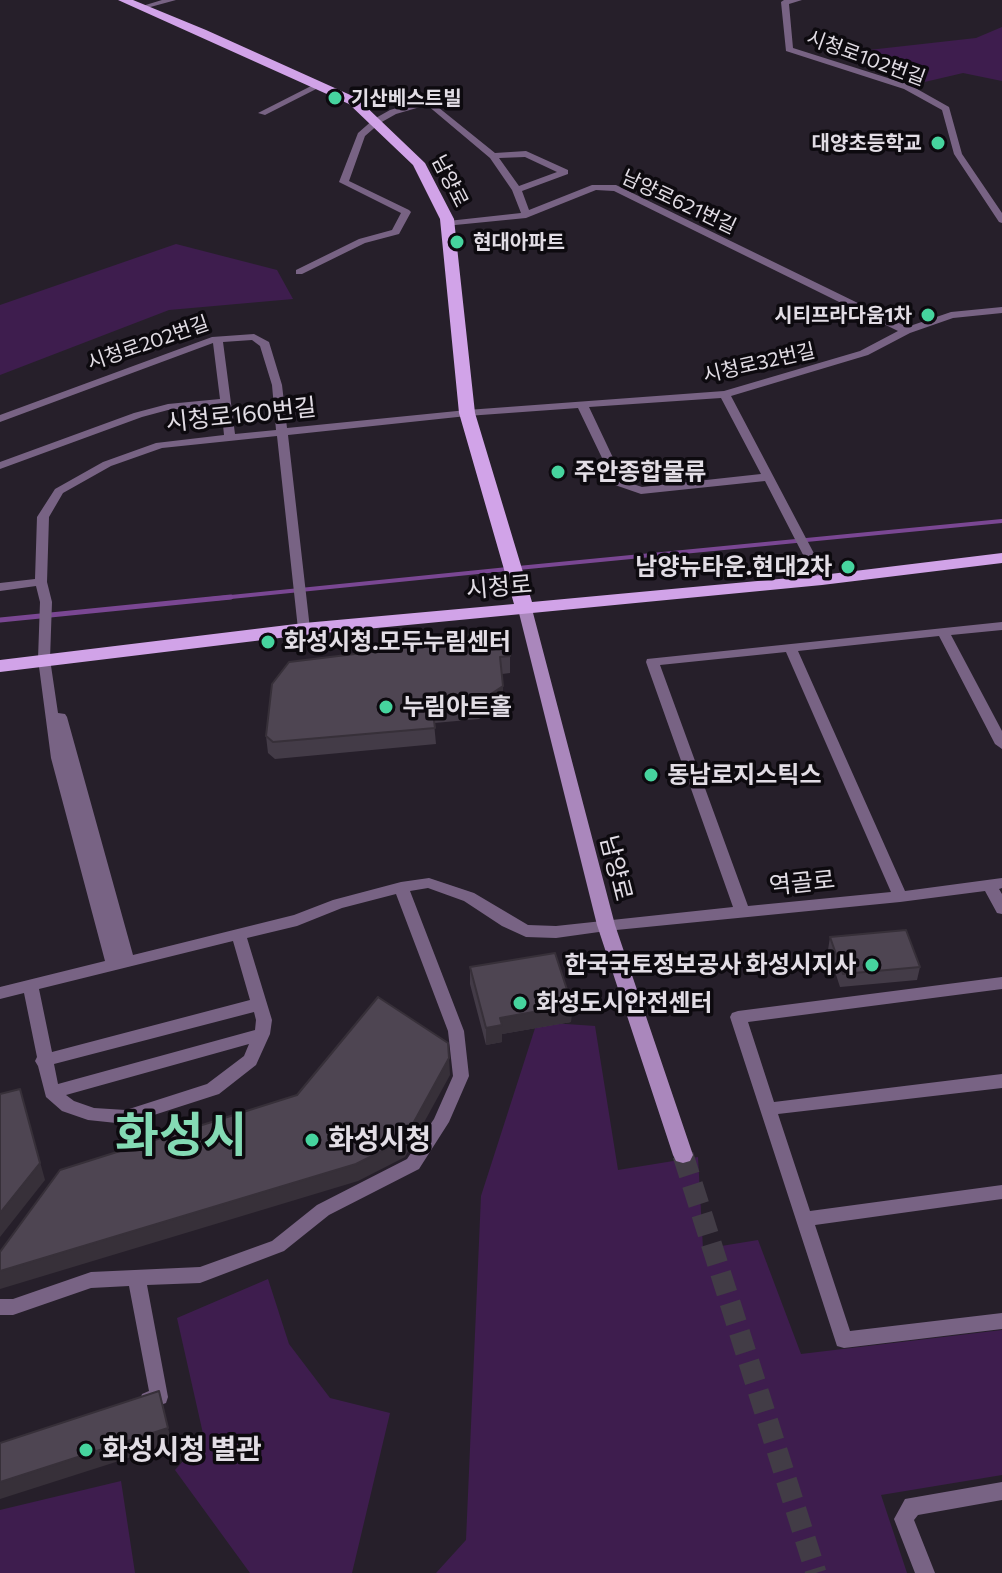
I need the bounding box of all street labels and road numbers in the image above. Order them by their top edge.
street label: 시청로102번길 [803,25,929,91]
street label: 남양로 [427,151,473,211]
street label: 남양로621번길 [618,165,740,239]
street label: 시청로202번길 [84,311,212,375]
street label: 시청로32번길 [701,338,817,388]
street label: 시청로160번길 [164,393,318,437]
street label: 시청로 [465,570,533,604]
street label: 남양로 [594,832,638,904]
street label: 역골로 [768,865,836,901]

